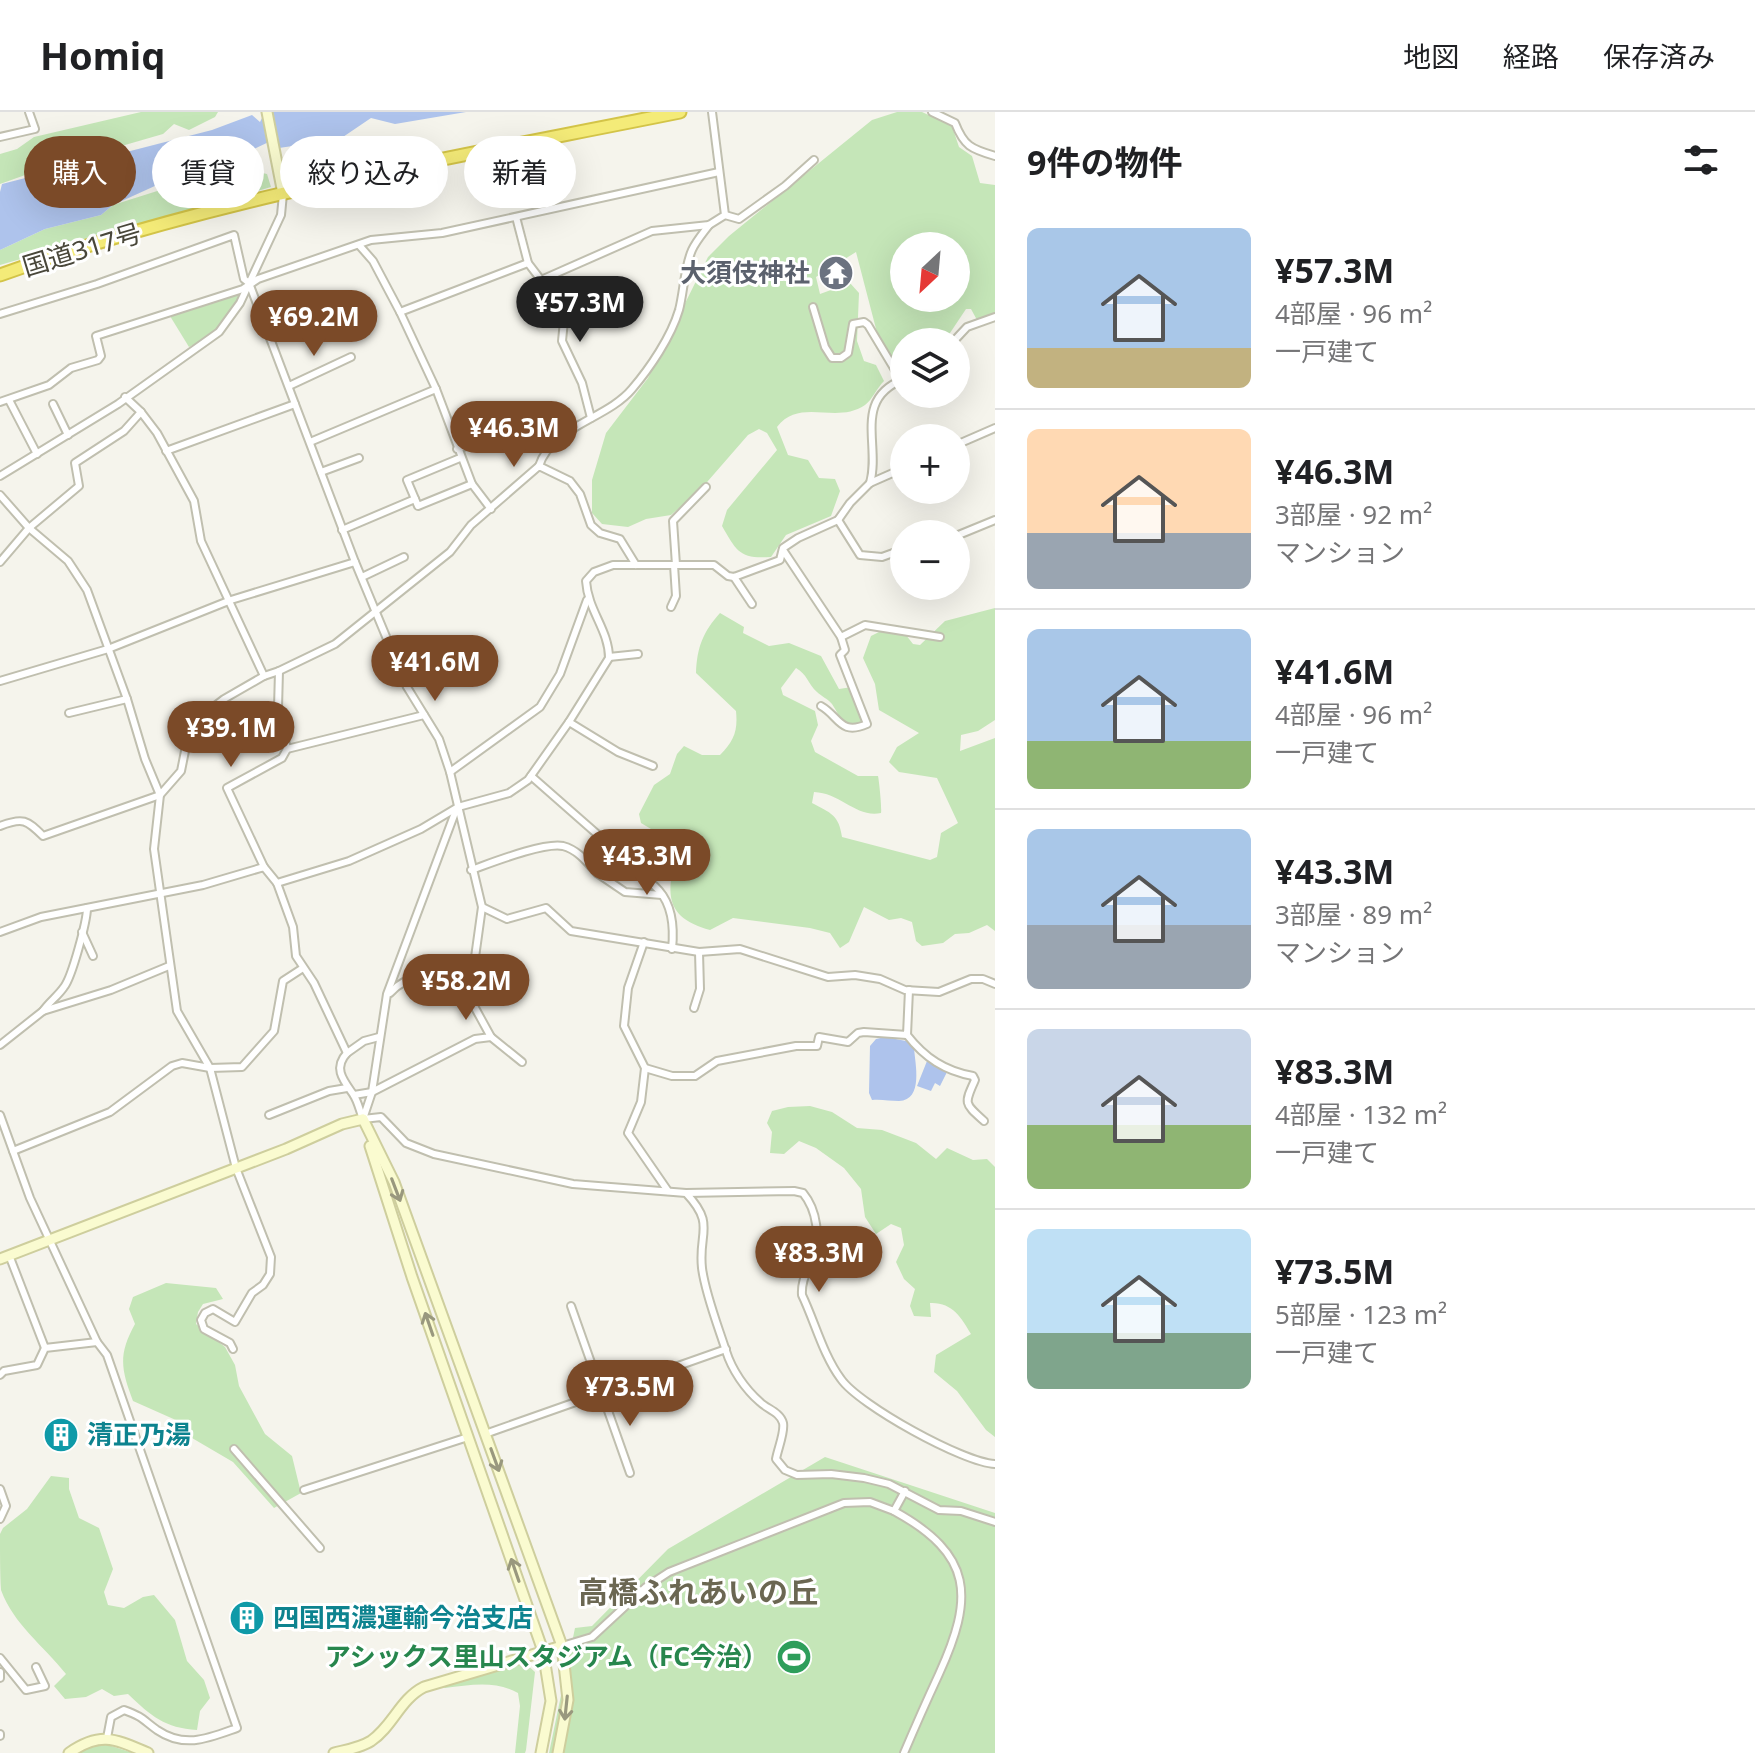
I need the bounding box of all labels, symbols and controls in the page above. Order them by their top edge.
text: Homiq [40,29,165,81]
text: 地図 [1403,37,1459,75]
text: 経路 [1503,37,1559,75]
text: 保存済み [1603,37,1715,75]
chip: 購入 [24,136,136,208]
chip: 賃貸 [152,136,264,208]
chip: 絞り込み [280,136,448,208]
chip: 新着 [464,136,576,208]
icon: filters [1679,138,1723,182]
text: 9件の物件 [1027,139,1182,185]
street label: 国道317号 [18,214,146,284]
north arrow [890,232,970,312]
map controls [890,232,970,600]
text: ¥57.3M [1275,247,1394,293]
place label: 大須伎神社 [680,254,810,290]
temple icon: 大須伎神社 [817,254,855,292]
icon: home [1091,260,1187,356]
pin: ¥57.3M [515,276,645,344]
text: ¥57.3M [534,284,626,320]
pin: ¥69.2M [249,290,379,358]
text: 4部屋 · 96 m² [1275,295,1432,331]
text: ¥69.2M [268,298,360,334]
button: layers [890,328,970,408]
text: 一戸建て [1275,333,1379,369]
pin: ¥46.3M [449,401,579,469]
text: ¥46.3M [468,409,560,445]
button: + [890,424,970,504]
text: ¥46.3M [1275,448,1394,494]
icon: home [1091,461,1187,557]
text: 3部屋 · 92 m² [1275,496,1432,532]
button: − [890,520,970,600]
text: マンション [1275,534,1405,570]
pin: ¥41.6M [370,635,500,703]
text: ¥41.6M [389,643,481,679]
text: ¥41.6M [1275,648,1394,694]
icon: home [1091,661,1187,757]
text: 4部屋 · 96 m² [1275,696,1432,732]
pin: ¥39.1M [166,701,296,769]
text: ¥39.1M [185,709,277,745]
text: 一戸建て [1275,734,1379,770]
pin: ¥43.3M [582,829,712,897]
text: ¥43.3M [601,837,693,873]
text: ¥43.3M [1275,848,1394,894]
icon: home [1091,861,1187,957]
text: 3部屋 · 89 m² [1275,896,1432,932]
text: マンション [1275,934,1405,970]
pin: ¥58.2M [401,954,531,1022]
text: ¥58.2M [420,962,512,998]
text: ¥83.3M [1275,1048,1394,1094]
icon: home [1091,1061,1187,1157]
text: 4部屋 · 132 m² [1275,1096,1447,1132]
text: 一戸建て [1275,1134,1379,1170]
one-way arrow [390,1177,405,1202]
pin: ¥83.3M [754,1226,884,1294]
text: ¥83.3M [773,1234,865,1270]
text: ¥73.5M [1275,1248,1394,1294]
icon: home [1091,1261,1187,1357]
text: 5部屋 · 123 m² [1275,1296,1447,1332]
one-way arrow [420,1312,435,1337]
text: 一戸建て [1275,1334,1379,1370]
pin: ¥73.5M [565,1360,695,1428]
text: ¥73.5M [584,1368,676,1404]
building icon: 清正乃湯 [42,1416,80,1454]
place label: 清正乃湯 [87,1416,191,1452]
one-way arrow [489,1448,503,1472]
one-way arrow [506,1557,521,1582]
district label: 高橋ふれあいの丘 [578,1571,818,1612]
building icon: 四国西濃運輸今治支店 [228,1599,266,1637]
place label: 四国西濃運輸今治支店 [273,1599,533,1635]
place label: アシックス里山スタジアム（FC今治） [325,1638,768,1674]
sports icon: アシックス里山スタジアム（FC今治） [775,1638,813,1676]
one-way arrow [558,1694,573,1721]

